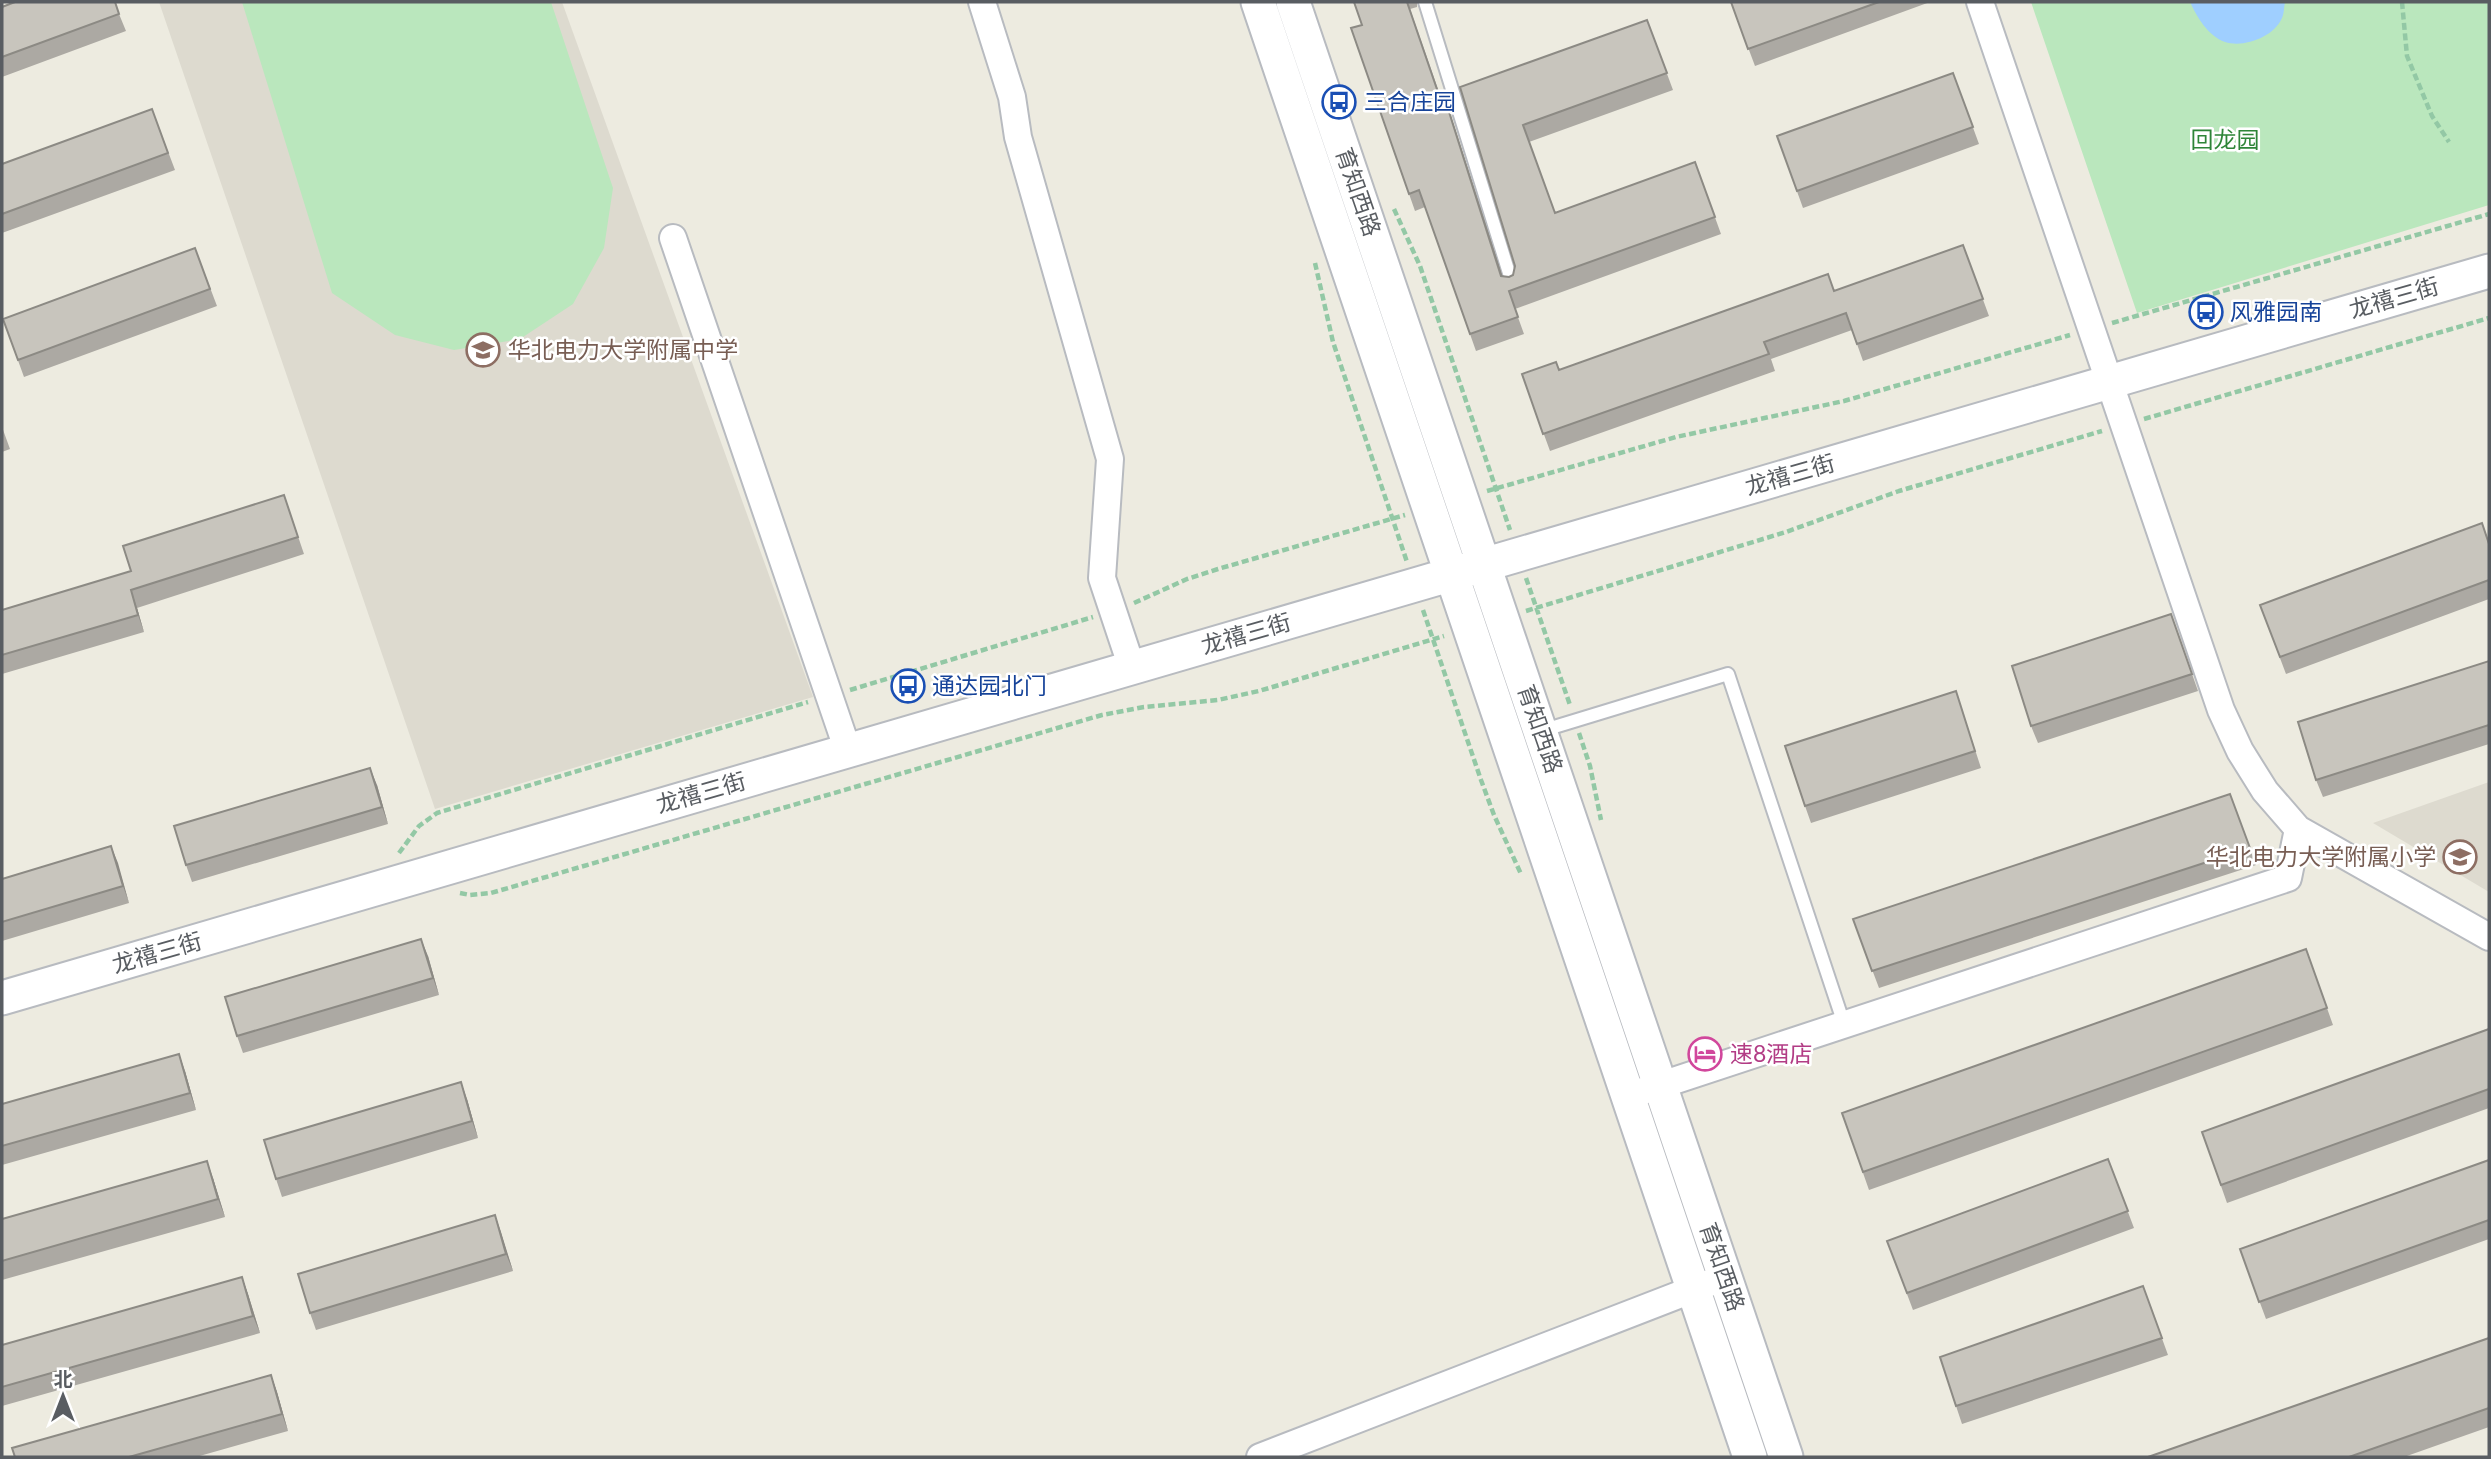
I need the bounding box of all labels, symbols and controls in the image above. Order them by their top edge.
bus stop icon: 三合庄园 [1320,83,1358,121]
place label: 三合庄园 [1364,87,1456,115]
park label: 回龙园 [2191,125,2260,153]
street label: 育知西路 [1331,144,1387,240]
street label: 龙禧三街 [2346,271,2442,323]
bus stop icon: 风雅园南 [2187,293,2225,331]
place label: 风雅园南 [2230,297,2322,325]
school or university icon: 华北电力大学附属中学 [464,331,502,369]
place label: 华北电力大学附属中学 [508,335,738,363]
street label: 龙禧三街 [1742,448,1838,500]
street label: 龙禧三街 [1198,607,1294,659]
bus stop icon: 通达园北门 [889,667,927,705]
place label: 通达园北门 [932,671,1047,699]
street label: 育知西路 [1513,681,1569,777]
street label: 龙禧三街 [653,766,749,818]
school or university icon: 华北电力大学附属小学 [2441,838,2479,876]
place label: 华北电力大学附属小学 [2206,842,2436,870]
street label: 龙禧三街 [109,926,205,978]
hotel icon: 速8酒店 [1686,1035,1724,1073]
place label: 速8酒店 [1730,1039,1812,1067]
street label: 育知西路 [1695,1219,1751,1315]
north arrow [28,1361,98,1431]
text: 北 [53,1367,73,1390]

